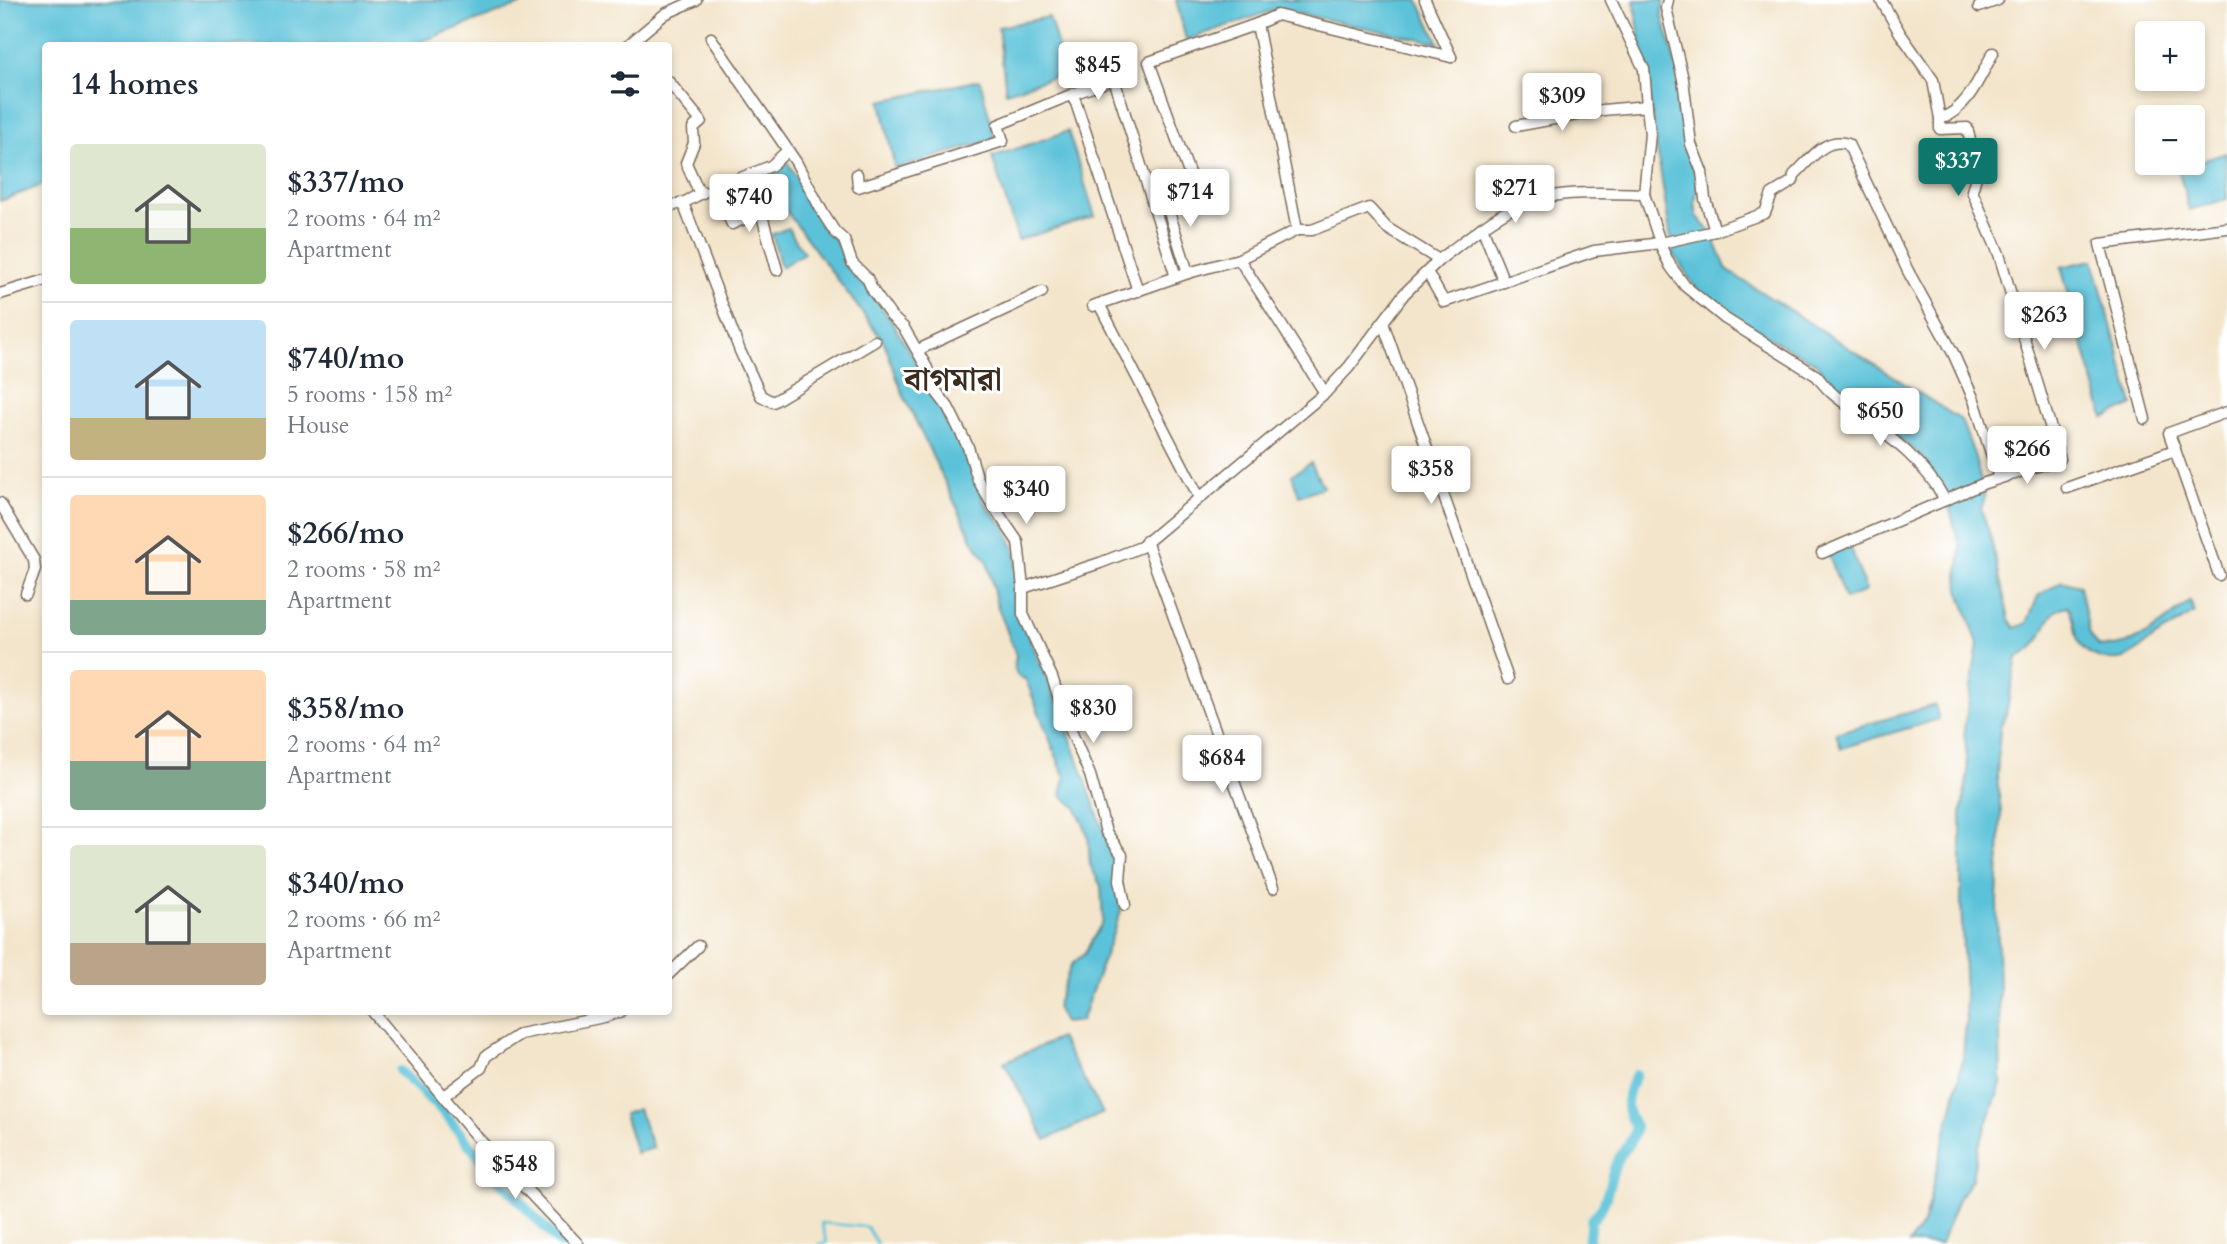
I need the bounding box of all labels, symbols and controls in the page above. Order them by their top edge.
map controls [2135,21,2205,175]
button: + [2135,21,2205,91]
pin: $845 [1057,42,1139,102]
text: $845 [1074,49,1122,80]
text: 14 homes [70,64,199,105]
icon: filters [606,65,644,103]
pin: $309 [1521,74,1603,133]
text: $309 [1538,80,1586,111]
button: − [2135,105,2205,175]
pin: $337 [1917,138,1999,198]
text: $337 [1934,145,1982,176]
text: $337/mo [287,162,404,203]
pin: $271 [1474,166,1556,225]
pin: $714 [1149,170,1231,229]
icon: home [126,172,210,256]
text: $271 [1491,172,1539,203]
pin: $740 [708,174,790,234]
text: $714 [1166,176,1214,207]
text: $740 [725,181,773,212]
text: 2 rooms · 64 m² [287,203,440,234]
text: Apartment [287,234,391,265]
pin: $263 [2003,292,2085,352]
text: $263 [2020,299,2068,330]
text: $740/mo [287,338,404,379]
icon: home [126,348,210,432]
district label: বাগমারা [902,358,1002,402]
text: 5 rooms · 158 m² [287,379,452,410]
pin: $650 [1839,388,1921,448]
text: $650 [1856,395,1904,426]
text: House [287,410,349,441]
pin: $266 [1986,426,2068,486]
text: $266 [2003,433,2051,464]
pin: $358 [1390,447,1472,506]
text: $358 [1407,453,1455,484]
pin: $340 [985,466,1067,526]
text: $340 [1002,473,1050,504]
text: $266/mo [287,513,404,554]
icon: home [126,523,210,607]
text: 2 rooms · 58 m² [287,554,440,585]
text: Apartment [287,585,391,616]
pin: $830 [1052,686,1134,745]
text: $358/mo [287,688,404,729]
text: $830 [1069,692,1117,723]
icon: home [126,698,210,782]
text: 2 rooms · 64 m² [287,729,440,760]
pin: $684 [1181,736,1263,795]
text: $684 [1198,742,1246,773]
text: Apartment [287,760,391,791]
text: $340/mo [287,863,404,904]
icon: home [126,873,210,957]
text: 2 rooms · 66 m² [287,904,440,935]
text: Apartment [287,935,391,966]
pin: $548 [474,1142,556,1201]
text: $548 [491,1148,539,1179]

